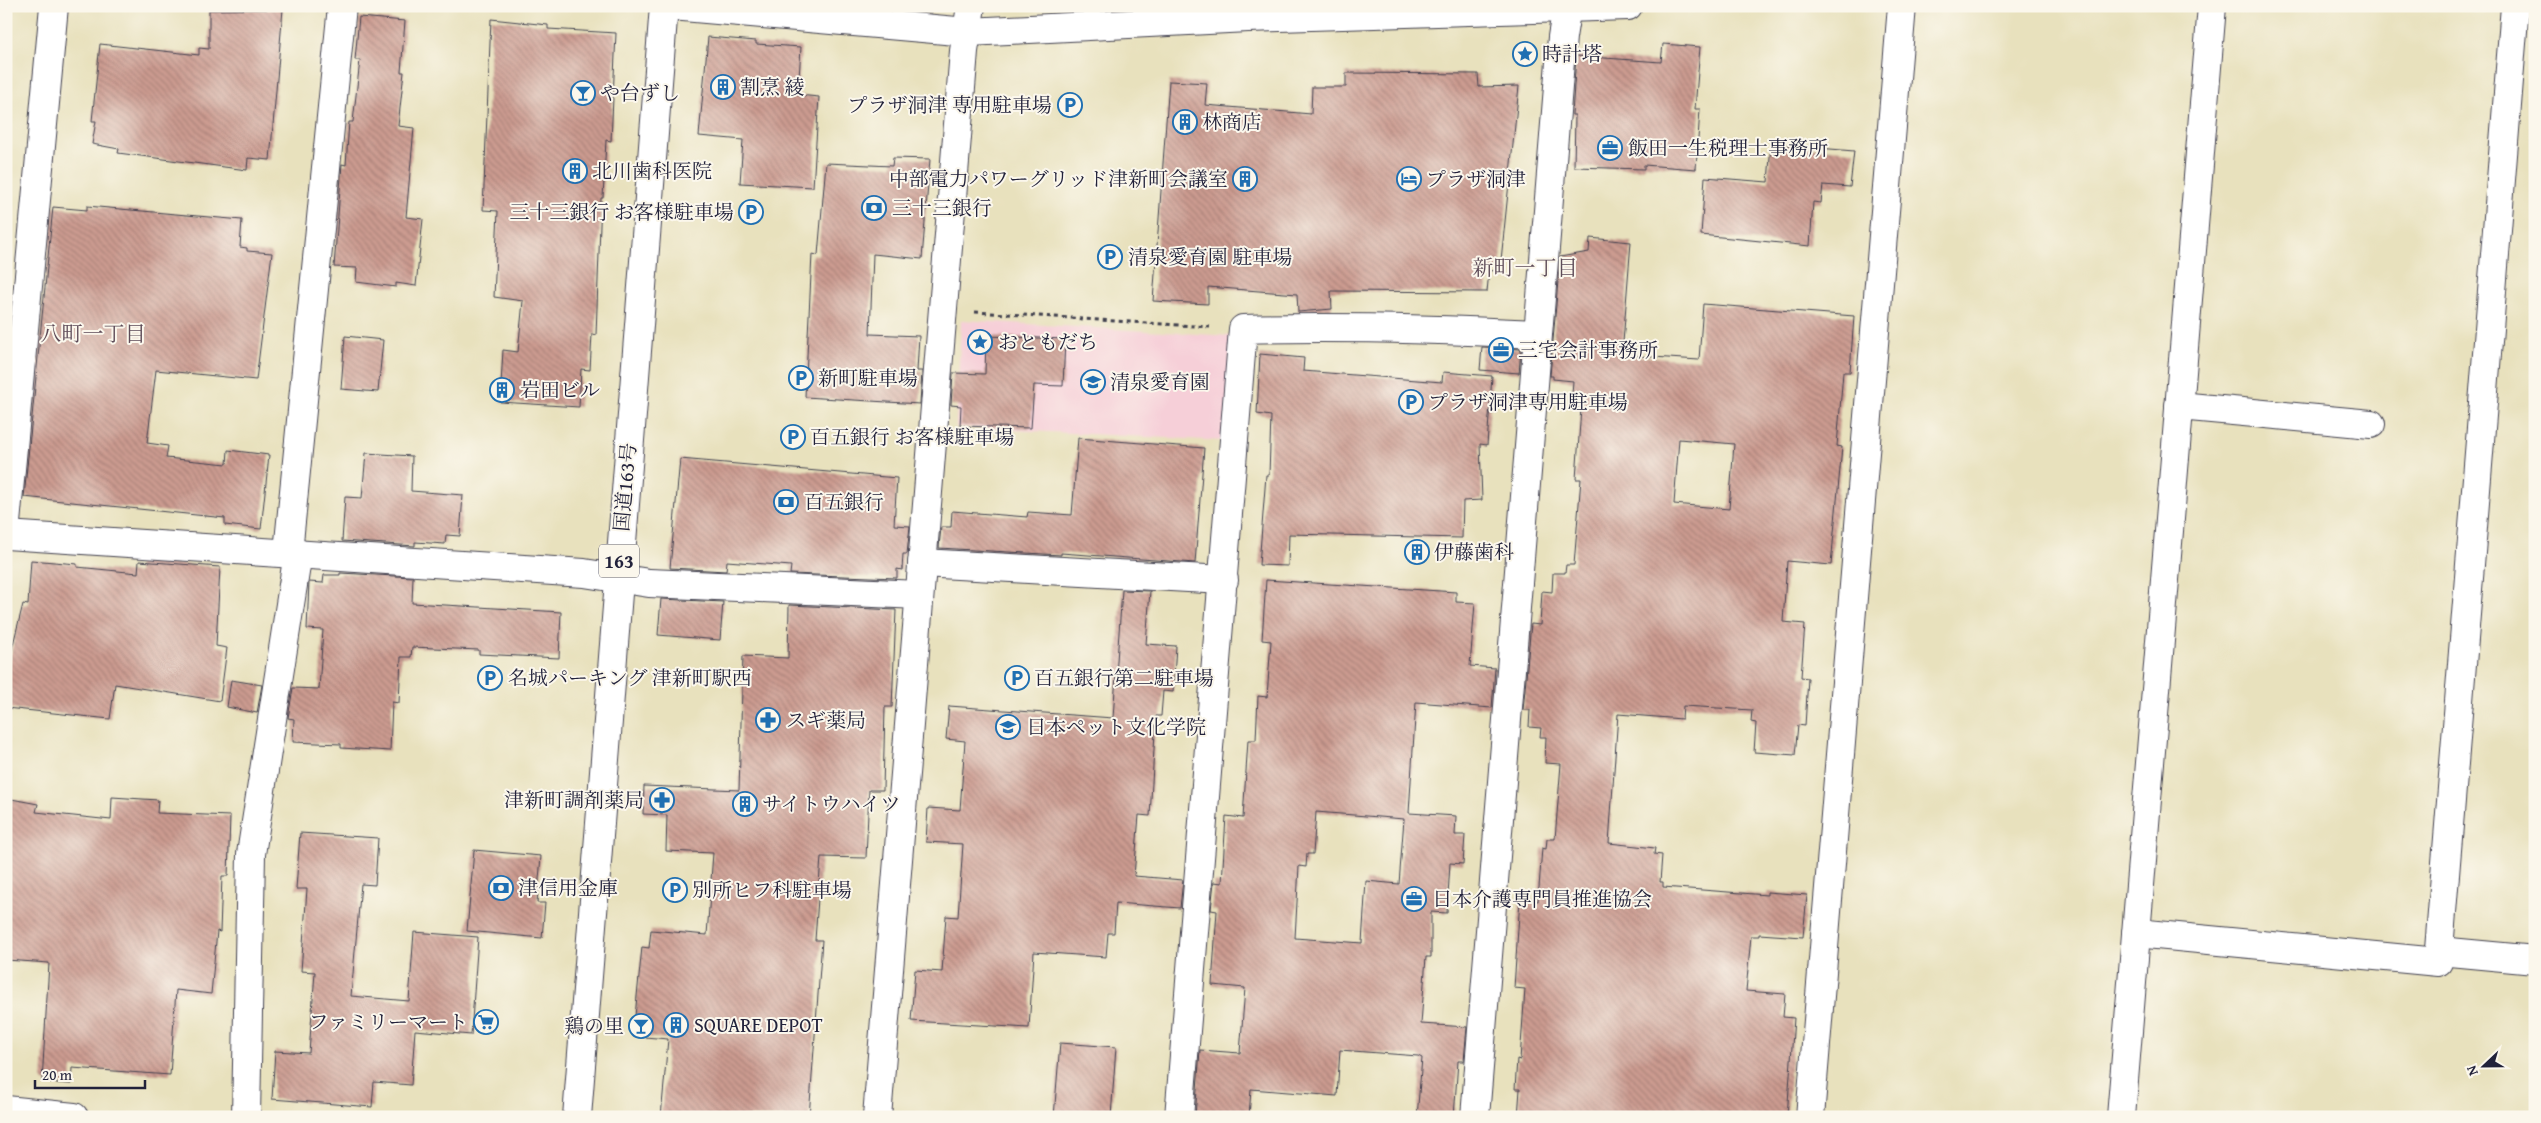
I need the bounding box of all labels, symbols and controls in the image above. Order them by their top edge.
place label: 時計塔 [1542,39,1602,68]
place icon: 時計塔 [1512,41,1538,67]
place label: 割烹 綾 [740,72,804,101]
building icon: 割烹 綾 [710,74,736,100]
place label: や台ずし [600,78,680,107]
bar icon: や台ずし [570,80,596,106]
place label: プラザ洞津 専用駐車場 [848,90,1052,119]
parking icon: プラザ洞津 専用駐車場 [1057,92,1083,118]
place label: 林商店 [1202,107,1262,136]
building icon: 林商店 [1172,109,1198,135]
place label: 飯田一生税理士事務所 [1628,133,1828,162]
office icon: 飯田一生税理士事務所 [1597,135,1623,161]
place label: 北川歯科医院 [592,156,712,185]
building icon: 北川歯科医院 [562,158,588,184]
place label: 中部電力パワーグリッド津新町会議室 [889,164,1228,193]
place label: プラザ洞津 [1426,164,1526,193]
building icon: 中部電力パワーグリッド津新町会議室 [1232,166,1258,192]
hotel icon: プラザ洞津 [1396,166,1422,192]
place label: 三十三銀行 [892,193,992,222]
bank icon: 三十三銀行 [861,195,887,221]
place label: 三十三銀行 お客様駐車場 [510,197,734,226]
parking icon: 三十三銀行 お客様駐車場 [738,199,764,225]
place label: 清泉愛育園 駐車場 [1128,242,1292,271]
parking icon: 清泉愛育園 駐車場 [1097,244,1123,270]
district label: 新町一丁目 [1473,252,1578,283]
district label: 八町一丁目 [41,318,146,349]
place label: おともだち [998,327,1098,356]
place icon: おともだち [967,329,993,355]
place label: 三宅会計事務所 [1518,335,1658,364]
office icon: 三宅会計事務所 [1488,337,1514,363]
place label: 新町駐車場 [818,363,918,392]
parking icon: 新町駐車場 [788,365,814,391]
place label: 清泉愛育園 [1110,367,1210,396]
school or university icon: 清泉愛育園 [1080,369,1106,395]
place label: 岩田ビル [520,375,600,404]
building icon: 岩田ビル [489,377,515,403]
place label: プラザ洞津専用駐車場 [1428,387,1628,416]
parking icon: プラザ洞津専用駐車場 [1398,389,1424,415]
place label: 百五銀行 お客様駐車場 [810,422,1014,451]
parking icon: 百五銀行 お客様駐車場 [780,424,806,450]
street label: 国道163号 [606,441,643,532]
place label: 百五銀行 [804,487,884,516]
bank icon: 百五銀行 [773,489,799,515]
place label: 伊藤歯科 [1434,537,1514,566]
building icon: 伊藤歯科 [1404,539,1430,565]
road number: 163 [599,544,639,578]
place label: 名城パーキング 津新町駅西 [508,663,752,692]
place label: 百五銀行第二駐車場 [1034,663,1214,692]
parking icon: 名城パーキング 津新町駅西 [477,665,503,691]
parking icon: 百五銀行第二駐車場 [1004,665,1030,691]
place label: スギ薬局 [786,705,866,734]
pharmacy icon: スギ薬局 [755,707,781,733]
place label: 日本ペット文化学院 [1026,712,1206,741]
school or university icon: 日本ペット文化学院 [995,714,1021,740]
place label: 津新町調剤薬局 [504,785,644,814]
pharmacy icon: 津新町調剤薬局 [649,787,675,813]
place label: サイトウハイツ [762,789,901,818]
building icon: サイトウハイツ [732,791,758,817]
place label: 津信用金庫 [518,873,618,902]
bank icon: 津信用金庫 [488,875,514,901]
place label: 別所ヒフ科駐車場 [692,875,852,904]
parking icon: 別所ヒフ科駐車場 [662,877,688,903]
place label: 日本介護専門員推進協会 [1432,884,1652,913]
office icon: 日本介護専門員推進協会 [1401,886,1427,912]
place label: ファミリーマート [308,1007,468,1036]
supermarket icon: ファミリーマート [473,1009,499,1035]
place label: SQUARE DEPOT [694,1010,823,1039]
place label: 鶏の里 [564,1011,624,1040]
building icon: SQUARE DEPOT [663,1012,689,1038]
bar icon: 鶏の里 [628,1013,654,1039]
north arrow [2458,1040,2508,1090]
scale bar [35,1058,145,1090]
text: N [2461,1062,2483,1079]
text: 20 m [42,1064,73,1085]

